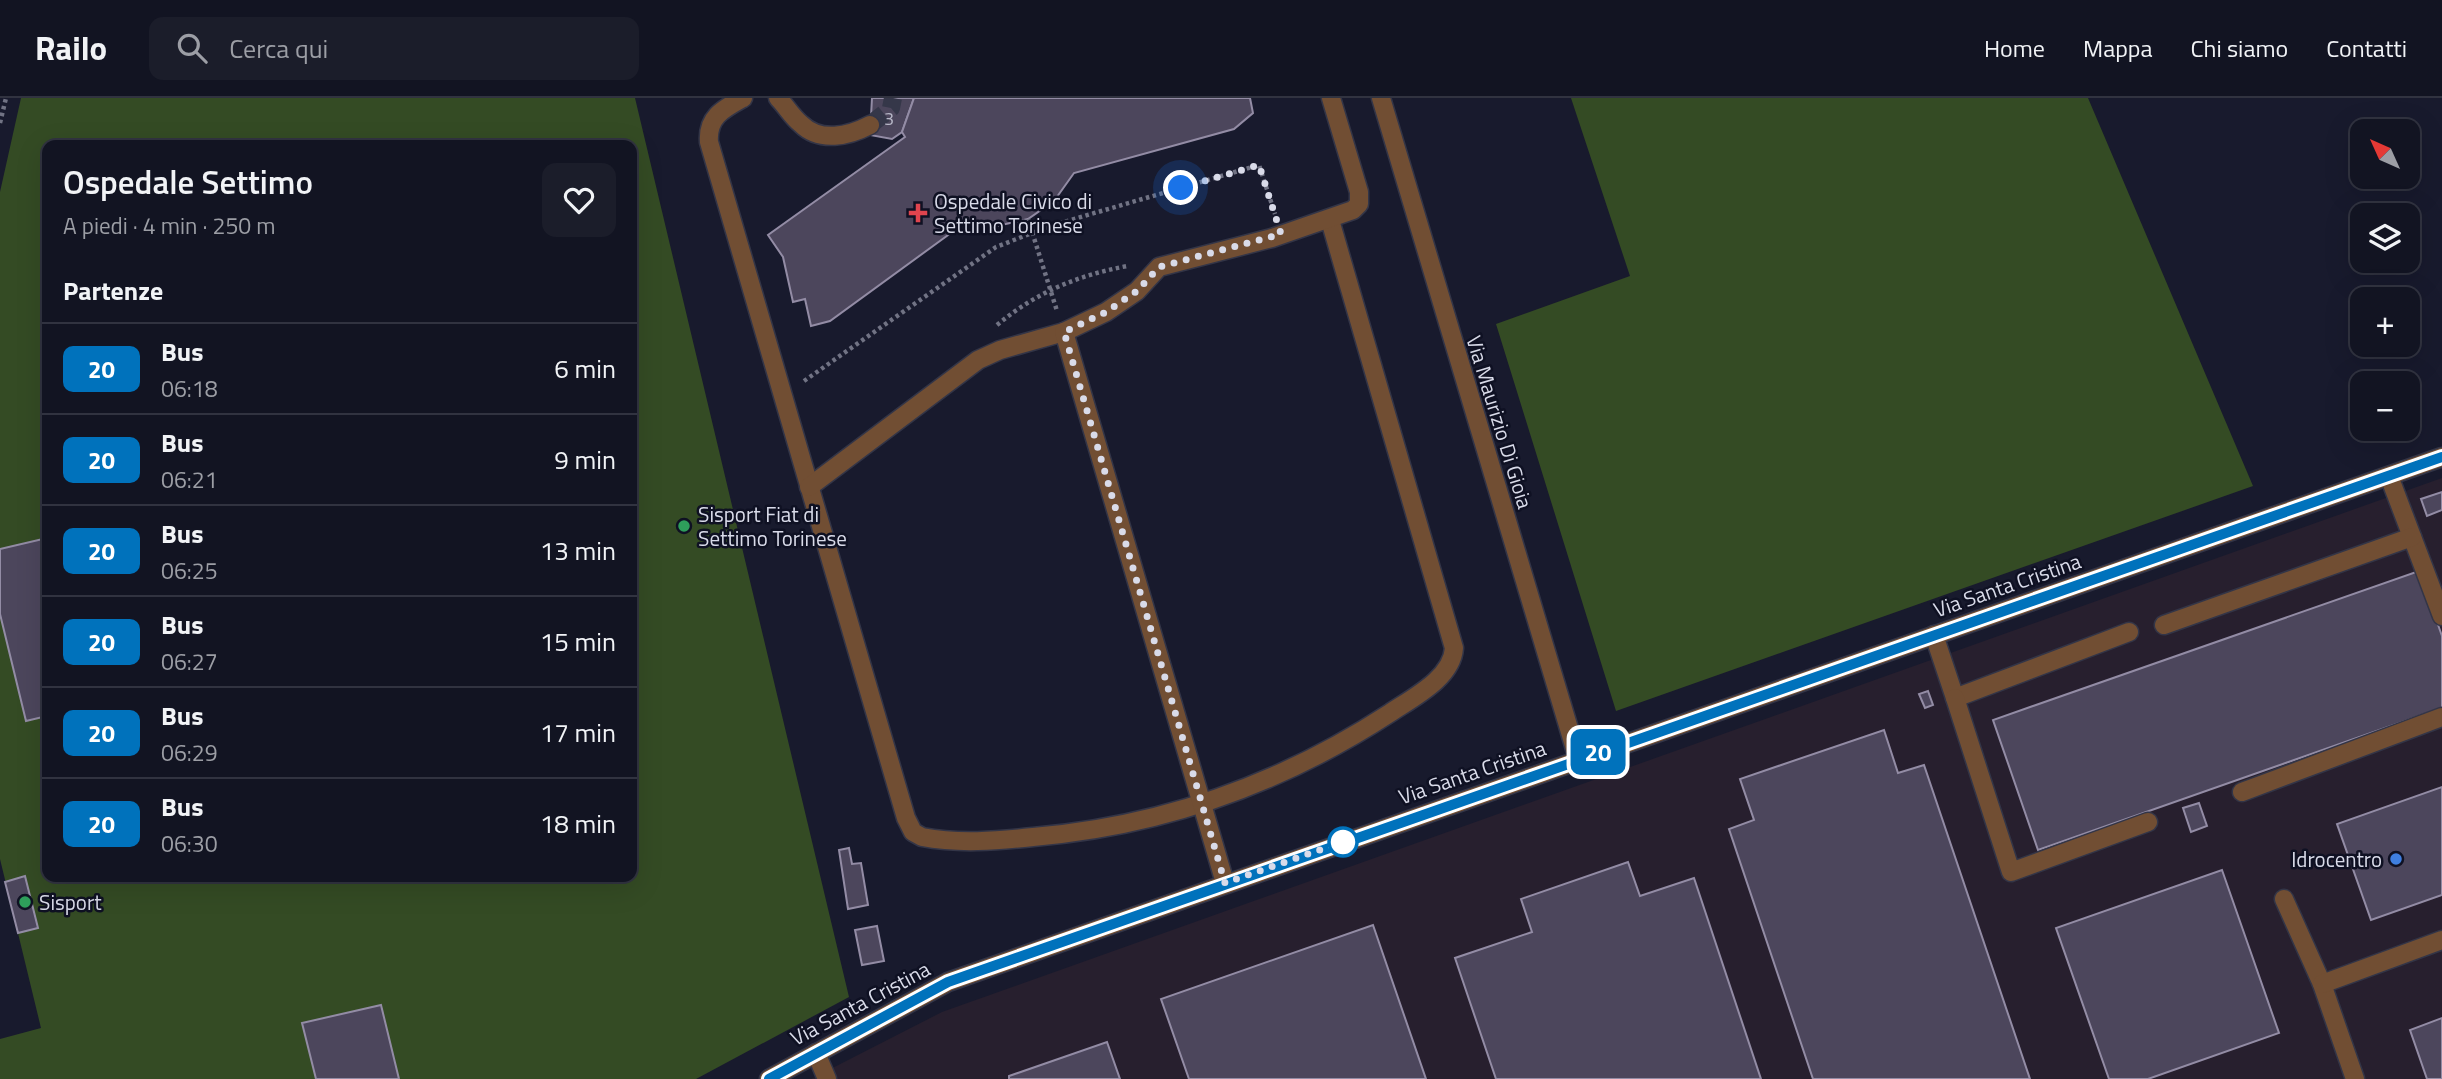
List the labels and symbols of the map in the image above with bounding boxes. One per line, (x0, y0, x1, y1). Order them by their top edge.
house number: 3 (884, 105, 894, 132)
north arrow (2350, 119, 2420, 189)
your location (1163, 170, 1198, 205)
place label: Ospedale Civico di Settimo Torinese (934, 185, 1092, 241)
marker: Ospedale Civico di Settimo Torinese (908, 203, 928, 223)
street label: Via Maurizio Di Gioia (1458, 331, 1542, 513)
place label: Sisport Fiat di Settimo Torinese (698, 498, 847, 554)
marker: Sisport Fiat di Settimo Torinese (676, 518, 692, 534)
street label: Via Santa Cristina (1929, 545, 2086, 625)
line badge: 20 (1566, 729, 1630, 775)
street label: Via Santa Cristina (1394, 732, 1551, 812)
unlabelled marker (1328, 827, 1358, 857)
place label: Idrocentro (2291, 843, 2382, 875)
marker: Idrocentro (2388, 851, 2404, 867)
place label: Sisport (39, 886, 102, 918)
marker: Sisport (17, 894, 33, 910)
street label: Via Santa Cristina (784, 952, 936, 1053)

